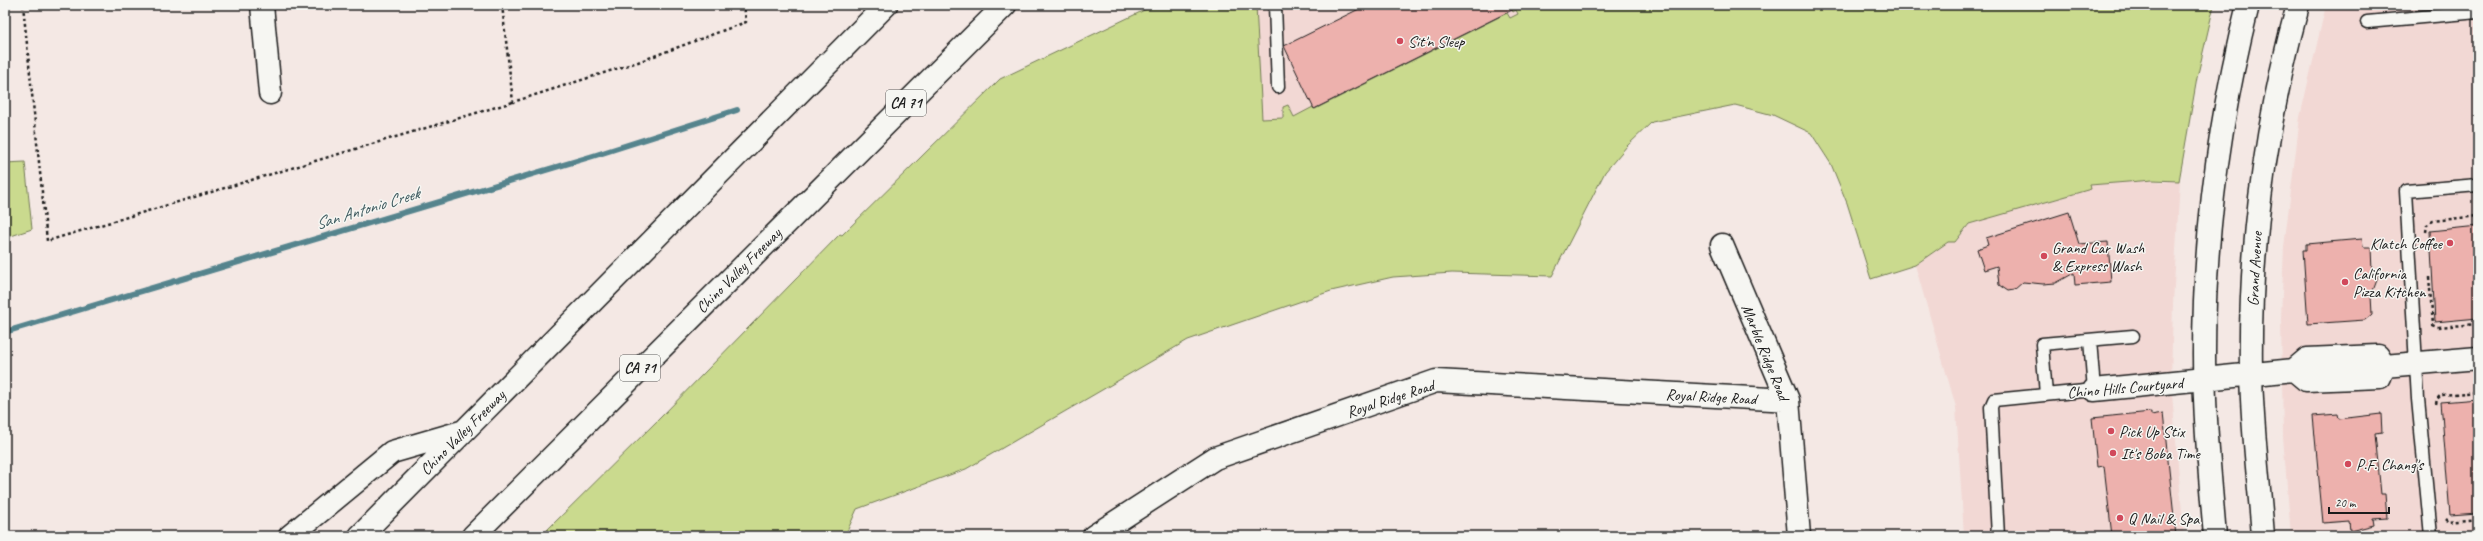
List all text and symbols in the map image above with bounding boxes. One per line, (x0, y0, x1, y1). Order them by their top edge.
place label: Sit'n Sleep (1408, 32, 1465, 52)
marker: Sit'n Sleep (1395, 36, 1405, 46)
road number: CA 71 (886, 90, 926, 116)
water label: San Antonio Creek (313, 182, 425, 234)
street label: Chino Valley Freeway (692, 223, 787, 318)
street label: Grand Avenue (2243, 229, 2267, 307)
place label: Klatch Coffee (2370, 234, 2444, 254)
place label: Grand Car Wash & Express Wash (2052, 238, 2145, 276)
marker: Klatch Coffee (2445, 238, 2455, 248)
marker: Grand Car Wash & Express Wash (2039, 251, 2049, 261)
place label: California Pizza Kitchen (2353, 264, 2426, 302)
marker: California Pizza Kitchen (2340, 277, 2350, 287)
street label: Marble Ridge Road (1737, 301, 1794, 406)
road number: CA 71 (620, 355, 660, 381)
street label: Chino Hills Courtyard (2067, 373, 2186, 403)
street label: Royal Ridge Road (1344, 375, 1439, 422)
street label: Chino Valley Freeway (416, 385, 511, 480)
street label: Royal Ridge Road (1665, 385, 1759, 409)
place label: Pick Up Stix (2119, 422, 2186, 442)
marker: Pick Up Stix (2106, 426, 2116, 436)
place label: It's Boba Time (2121, 444, 2202, 464)
marker: It's Boba Time (2108, 448, 2118, 458)
place label: P.F. Chang's (2356, 455, 2425, 475)
marker: P.F. Chang's (2343, 459, 2353, 469)
scale bar (2329, 489, 2389, 515)
text: 20 m (2335, 495, 2357, 511)
place label: Q Nail & Spa (2128, 509, 2200, 529)
marker: Q Nail & Spa (2115, 513, 2125, 523)

